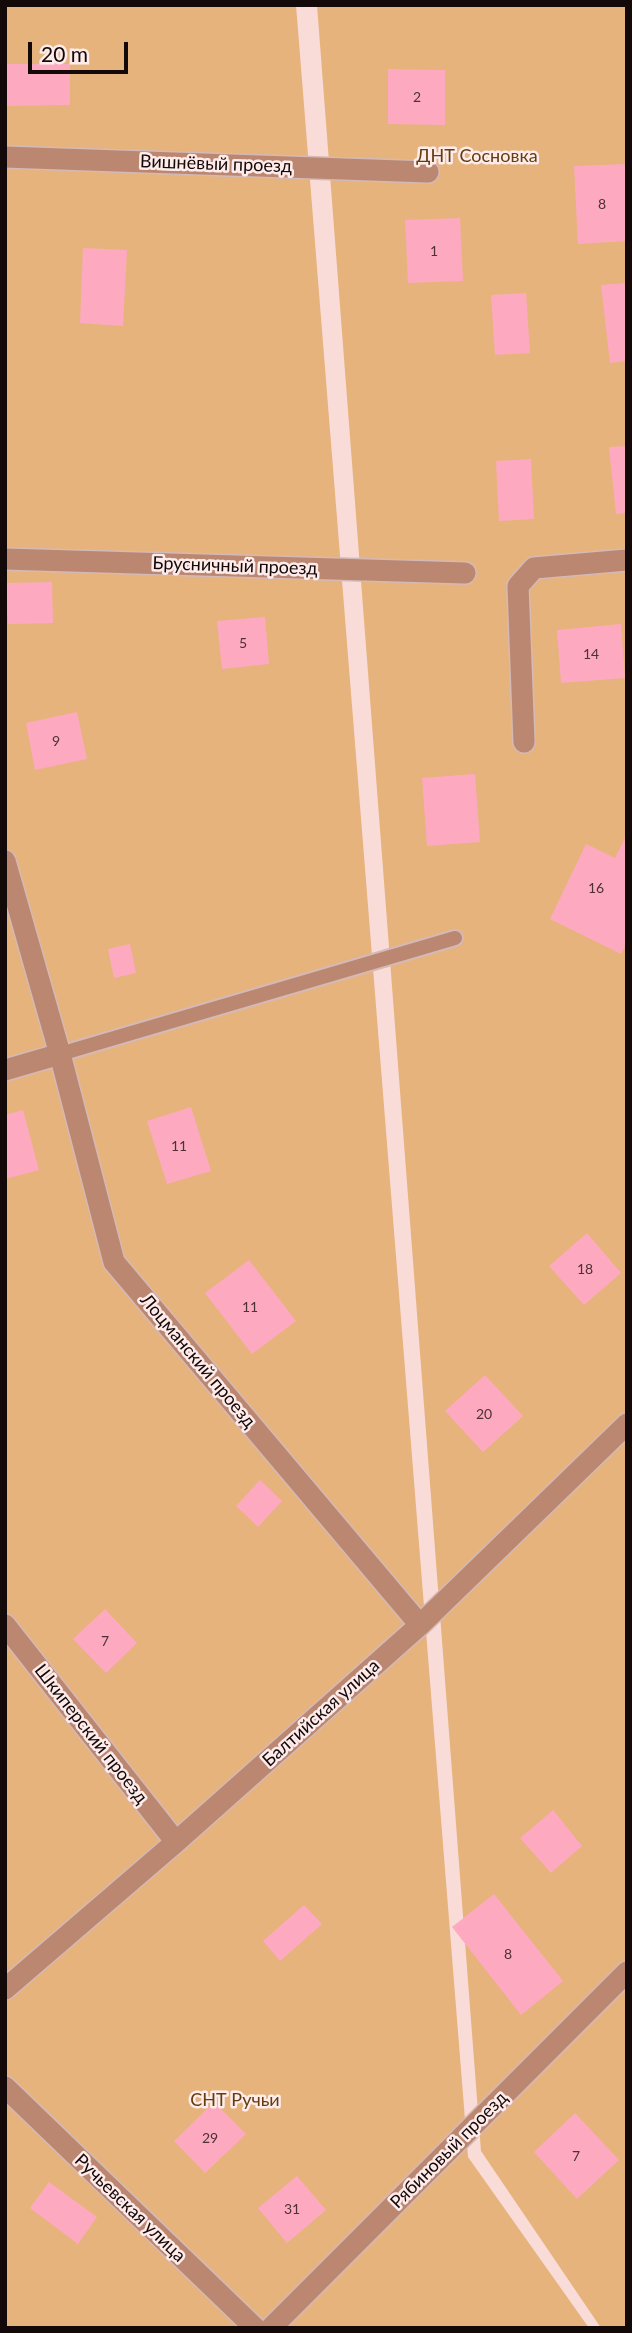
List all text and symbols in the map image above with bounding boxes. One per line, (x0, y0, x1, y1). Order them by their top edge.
scale bar (32, 28, 131, 72)
text: 20 m (41, 41, 88, 66)
house number: 2 (413, 89, 421, 105)
park label: ДНТ Сосновка (416, 145, 538, 167)
street label: Вишнёвый проезд (140, 151, 292, 177)
house number: 8 (598, 196, 606, 212)
house number: 1 (430, 243, 438, 259)
street label: Брусничный проезд (152, 552, 318, 580)
house number: 5 (239, 635, 247, 651)
house number: 14 (583, 646, 599, 662)
house number: 9 (52, 733, 60, 749)
house number: 16 (588, 880, 604, 896)
house number: 11 (171, 1138, 187, 1154)
house number: 18 (577, 1261, 593, 1277)
street label: Лоцманский проезд (136, 1290, 260, 1432)
house number: 11 (242, 1299, 258, 1315)
house number: 20 (476, 1406, 492, 1422)
house number: 7 (101, 1633, 109, 1649)
street label: Балтийская улица (258, 1655, 384, 1771)
street label: Шкиперский проезд (30, 1660, 152, 1808)
house number: 8 (504, 1946, 512, 1962)
street label: Рябиновый проезд (386, 2087, 512, 2213)
park label: СНТ Ручьи (190, 2089, 280, 2111)
house number: 29 (202, 2130, 218, 2146)
house number: 7 (572, 2148, 580, 2164)
street label: Ручьевская улица (70, 2150, 190, 2266)
house number: 31 (284, 2201, 300, 2217)

